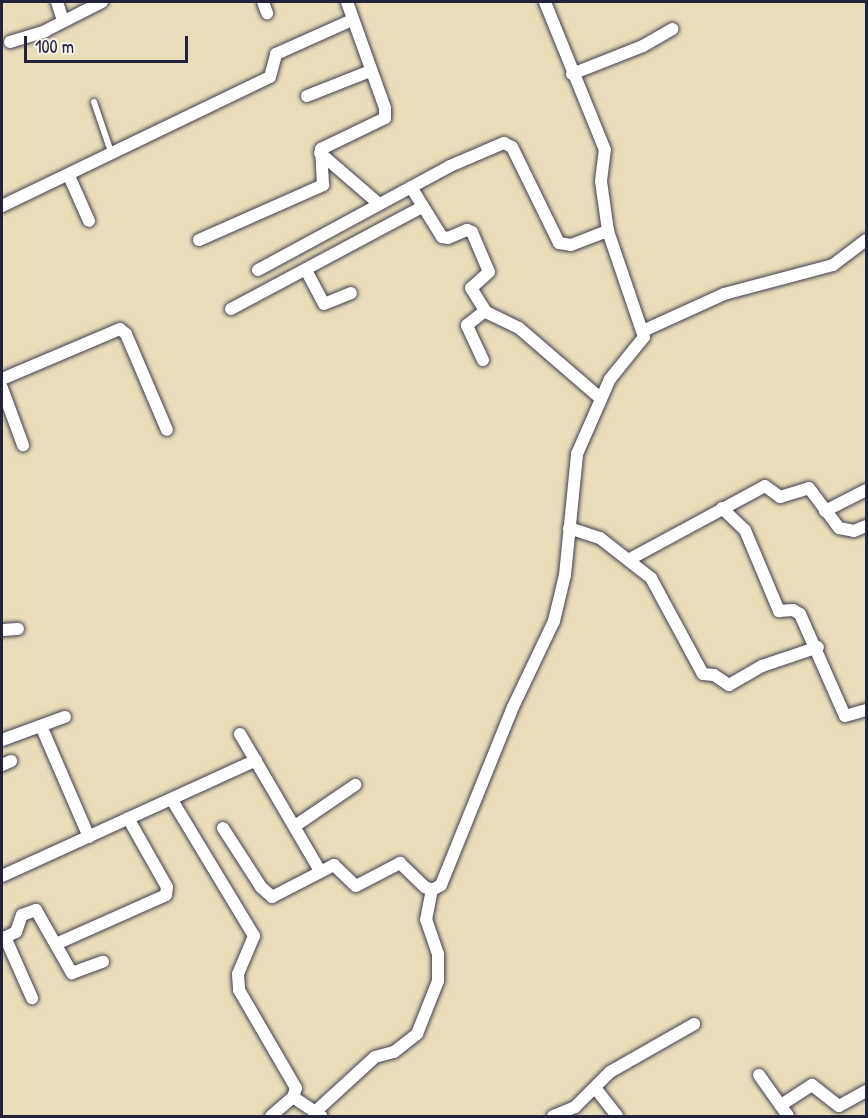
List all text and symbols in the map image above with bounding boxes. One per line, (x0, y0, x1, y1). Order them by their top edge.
scale bar (27, 24, 190, 62)
text: 100 m (35, 34, 74, 59)

